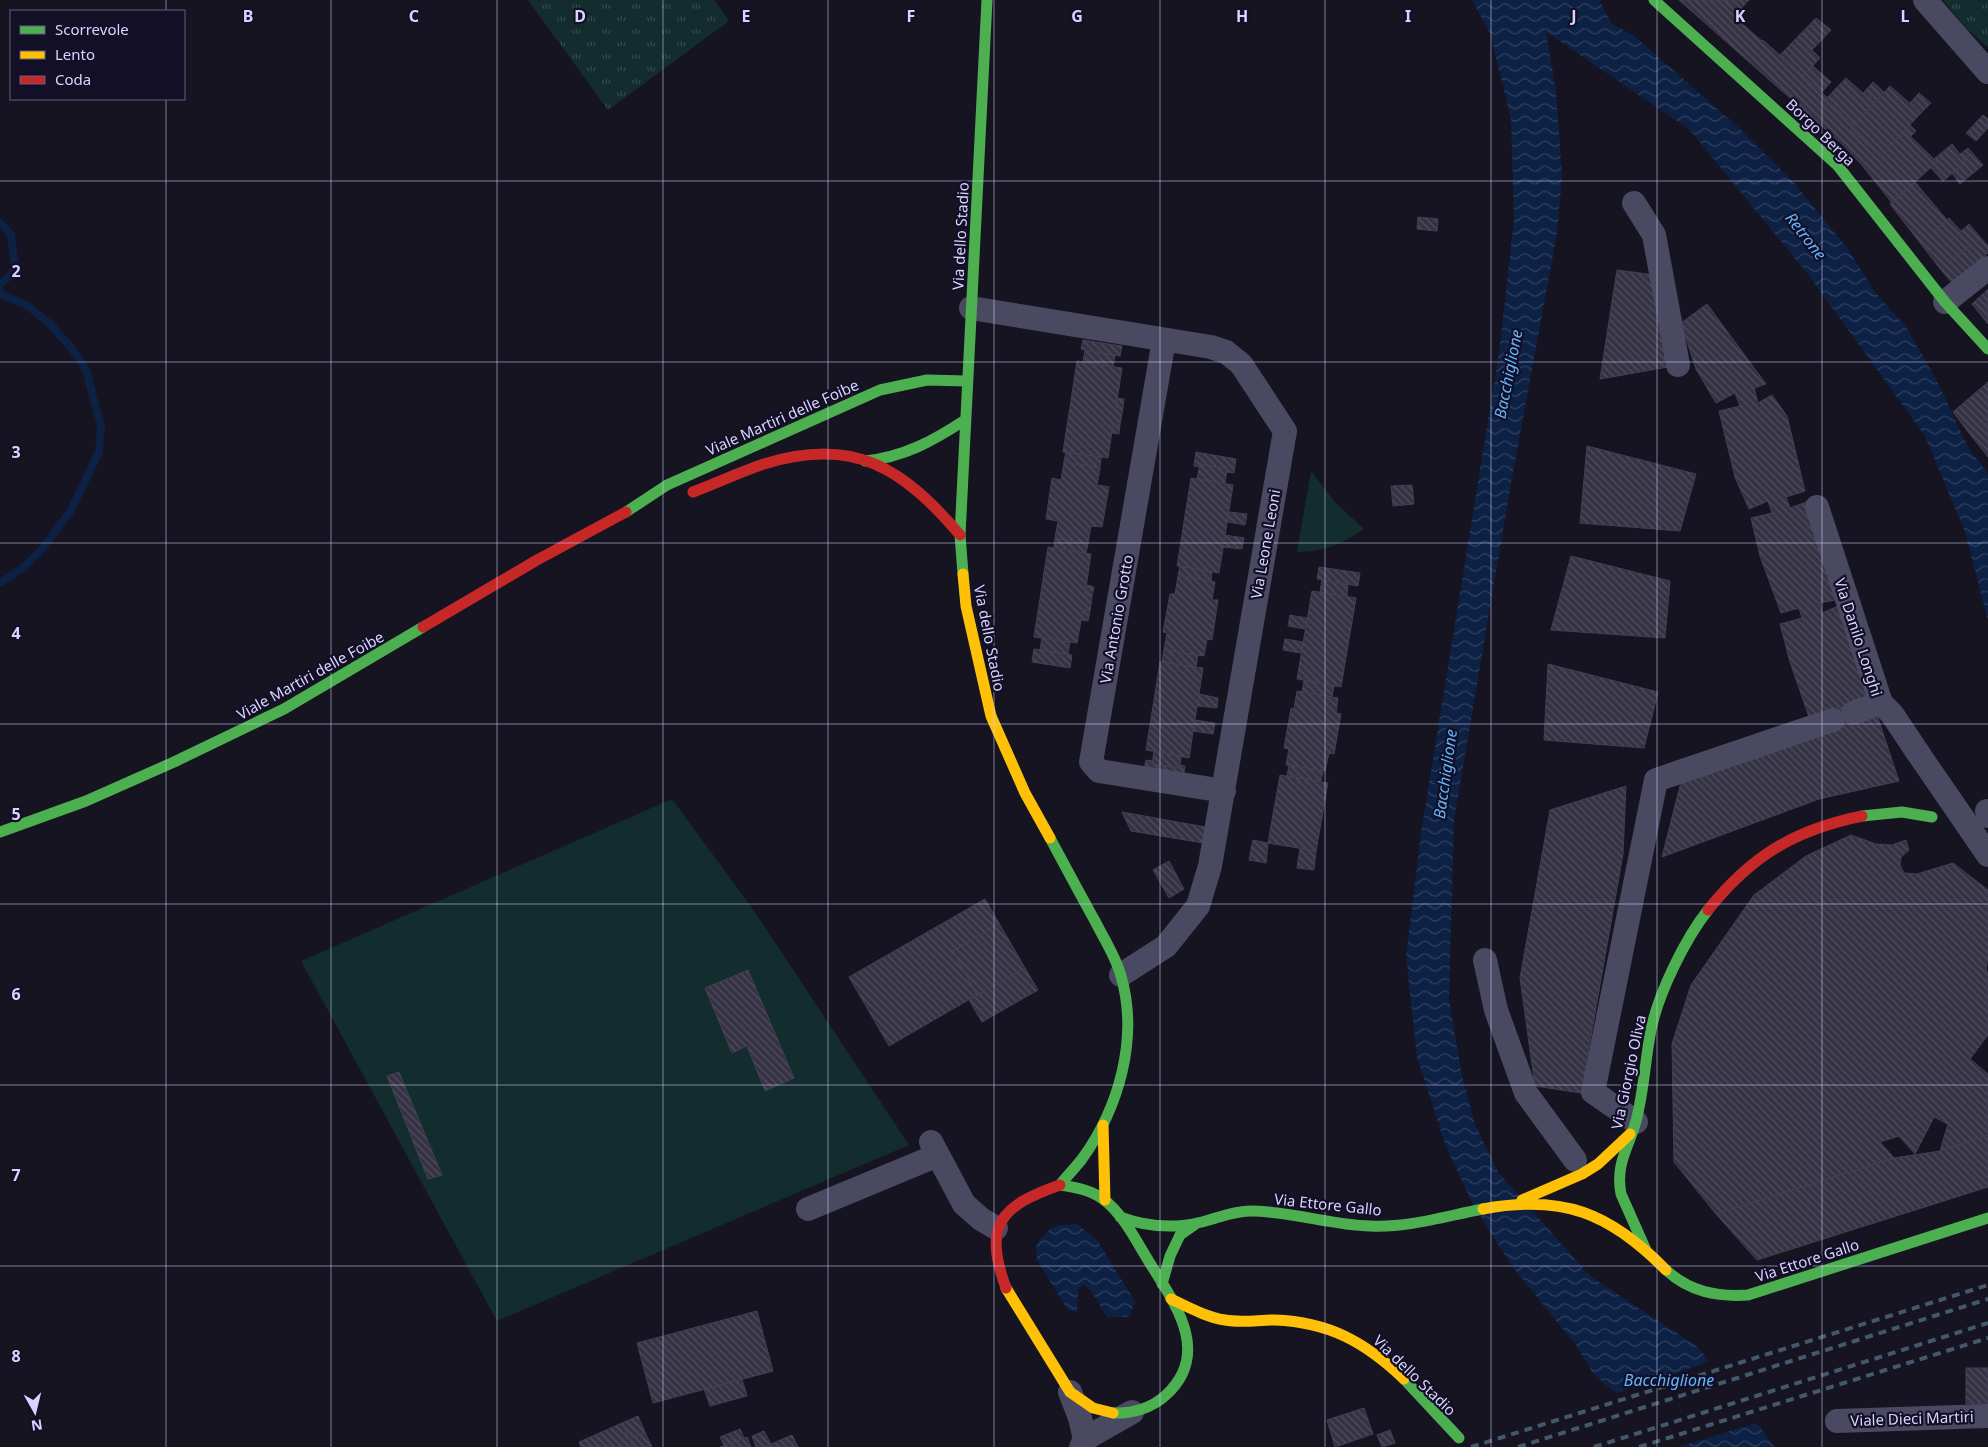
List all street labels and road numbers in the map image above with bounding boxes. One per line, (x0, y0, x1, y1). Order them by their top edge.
street label: Borgo Berga (1782, 94, 1860, 170)
street label: Via dello Stadio (947, 182, 973, 290)
street label: Viale Martiri delle Foibe (702, 374, 862, 460)
street label: Via Leone Leoni (1246, 488, 1284, 600)
street label: Via Antonio Grotto (1095, 553, 1137, 685)
street label: Via Danilo Longhi (1830, 575, 1888, 699)
street label: Via dello Stadio (970, 583, 1010, 693)
street label: Viale Martiri delle Foibe (233, 626, 387, 724)
street label: Via Giorgio Oliva (1606, 1013, 1650, 1131)
street label: Via Ettore Gallo (1273, 1188, 1383, 1220)
street label: Via Ettore Gallo (1753, 1234, 1861, 1286)
street label: Via dello Stadio (1369, 1330, 1461, 1420)
street label: Viale Dieci Martiri (1850, 1406, 1974, 1430)

